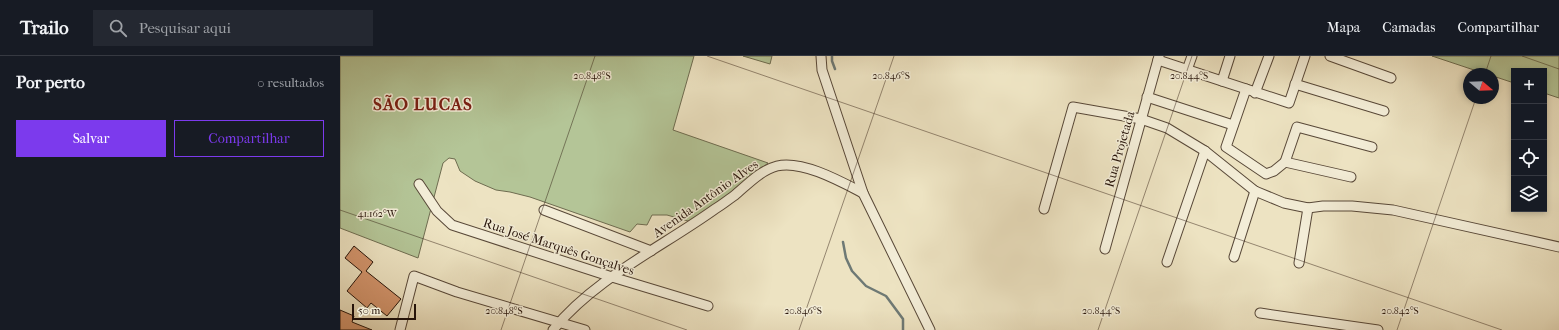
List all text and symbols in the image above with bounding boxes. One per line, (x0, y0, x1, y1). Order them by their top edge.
search box (93, 10, 373, 46)
text: Trailo (20, 17, 69, 39)
icon: search (107, 17, 129, 39)
text: Pesquisar aqui (139, 19, 231, 37)
text: Mapa (1327, 19, 1360, 36)
text: Camadas (1382, 19, 1436, 36)
text: Compartilhar (1458, 19, 1539, 36)
north arrow (1463, 68, 1499, 104)
map controls (1511, 68, 1547, 212)
button: + (1511, 68, 1547, 104)
text: 20.848°S (573, 70, 611, 82)
text: 20.846°S (872, 70, 910, 82)
text: 20.844°S (1170, 70, 1208, 82)
text: Por perto (16, 72, 85, 92)
text: 0 resultados (257, 75, 324, 90)
district label: SÃO LUCAS (373, 94, 473, 114)
button: − (1511, 104, 1547, 140)
street label: Rua Projetada (1101, 108, 1138, 189)
button: Salvar (16, 120, 166, 157)
button: Compartilhar (174, 120, 324, 157)
button: locate (1511, 140, 1547, 176)
street label: Avenida Antônio Alves (649, 156, 761, 241)
button: layers (1511, 176, 1547, 212)
text: 41.162°W (358, 208, 398, 220)
street label: Rua José Marquês Gonçalves (481, 215, 636, 279)
scale bar (352, 302, 416, 321)
text: 50 m (358, 304, 380, 317)
text: 20.848°S (485, 305, 523, 317)
text: 20.846°S (784, 305, 822, 317)
text: 20.844°S (1082, 305, 1120, 317)
text: 20.842°S (1381, 305, 1419, 317)

